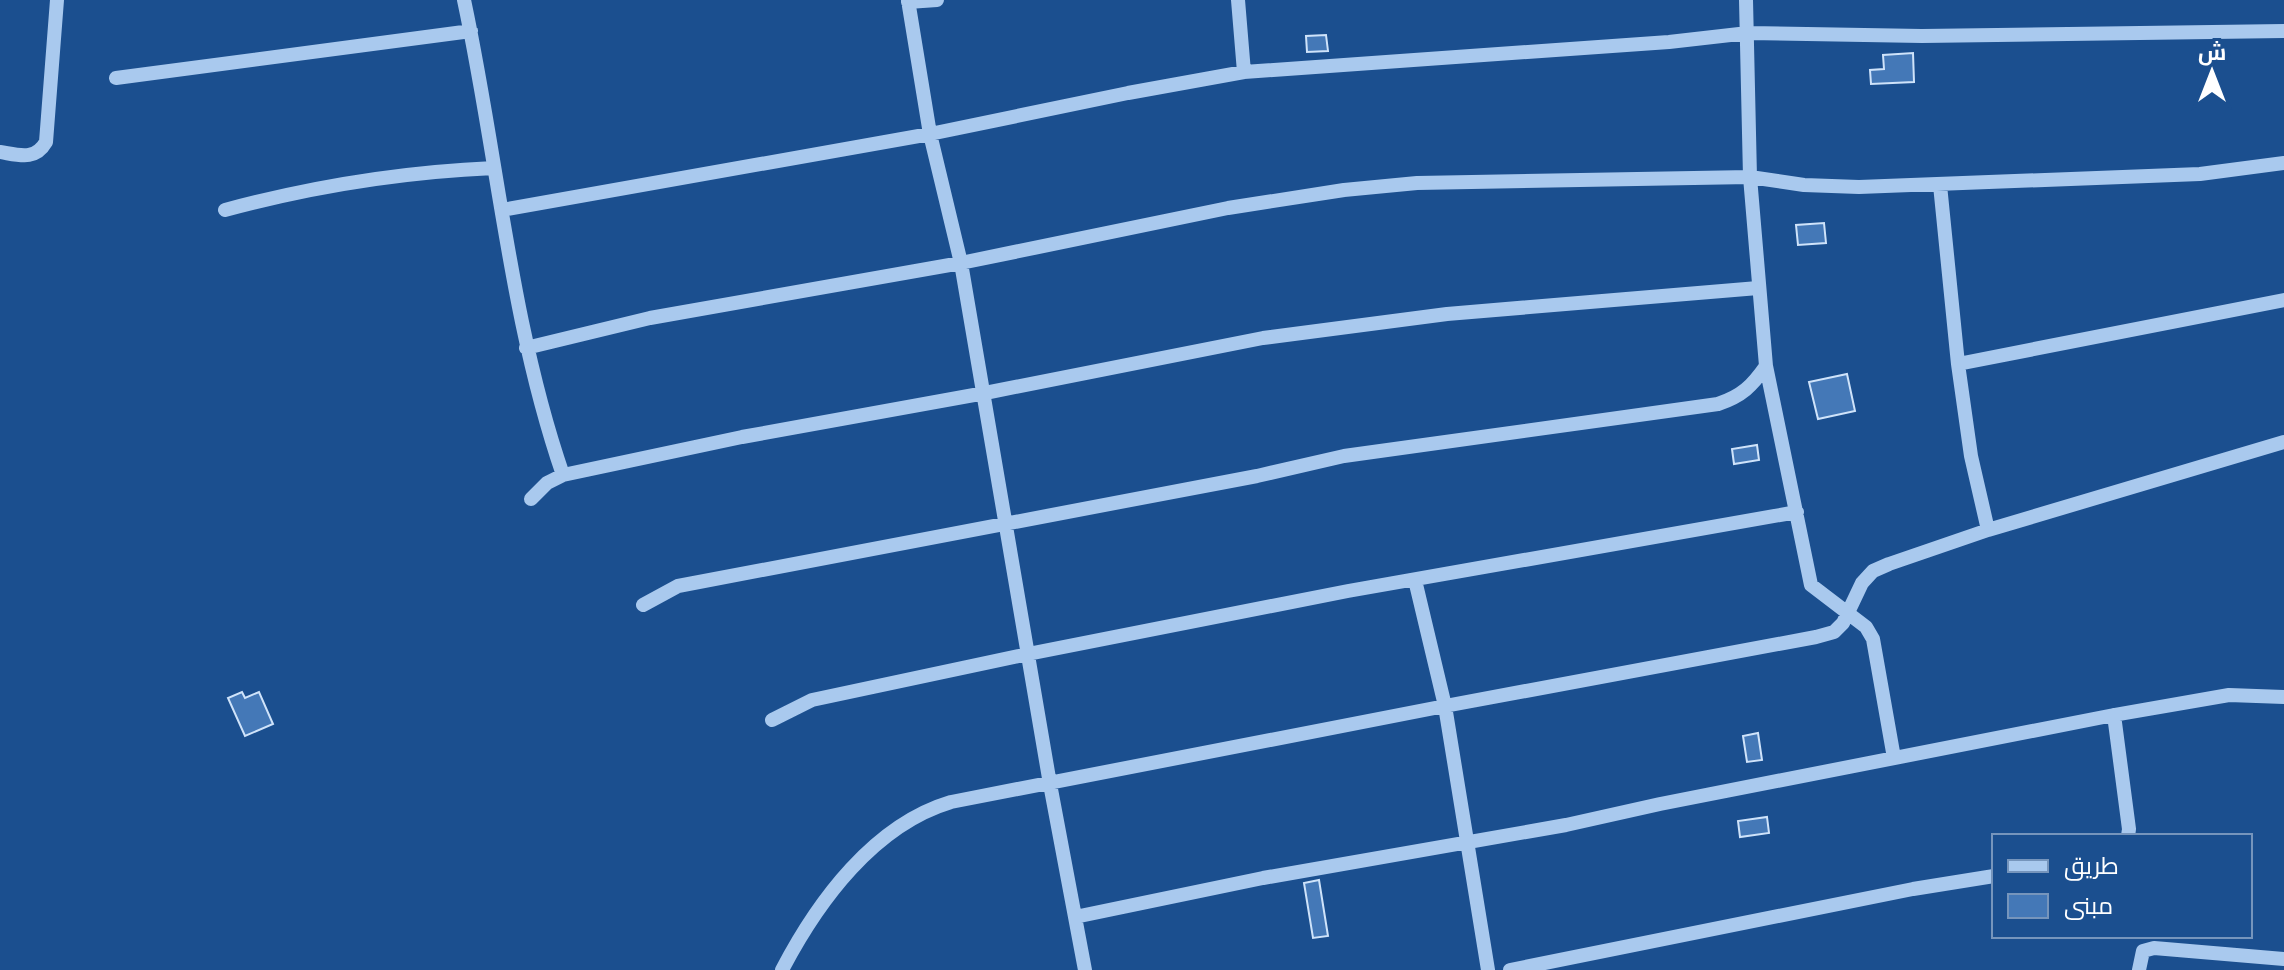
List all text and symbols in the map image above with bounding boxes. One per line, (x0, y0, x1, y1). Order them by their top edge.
north arrow (2172, 32, 2252, 112)
text: ش (2198, 38, 2226, 66)
legend (1992, 834, 2252, 938)
text: طريق (2064, 850, 2119, 881)
text: مبنى (2064, 890, 2113, 920)

